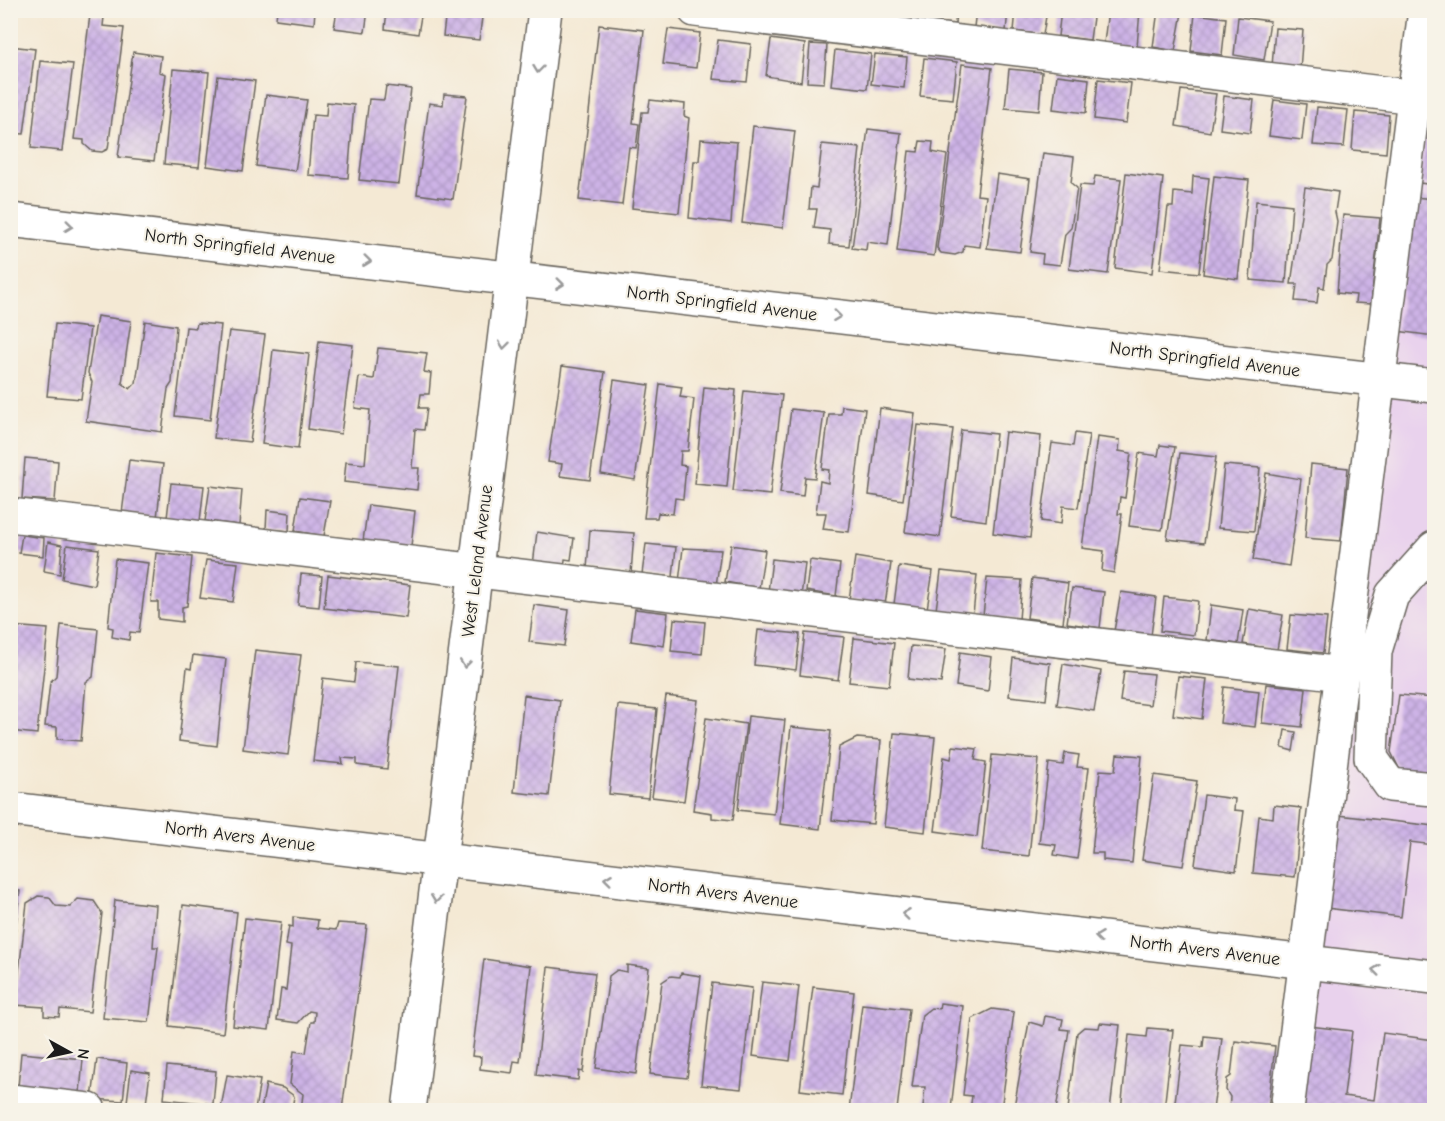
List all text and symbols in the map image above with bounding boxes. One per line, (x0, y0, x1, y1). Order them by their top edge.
one-way arrow (533, 64, 545, 73)
one-way arrow (64, 220, 73, 232)
street label: North Springfield Avenue (143, 224, 336, 269)
one-way arrow (362, 255, 371, 267)
one-way arrow (556, 277, 565, 290)
street label: North Springfield Avenue (625, 281, 818, 326)
one-way arrow (833, 309, 842, 322)
street label: North Springfield Avenue (1108, 337, 1301, 382)
one-way arrow (498, 341, 511, 350)
street label: West Leland Avenue (458, 484, 497, 638)
one-way arrow (459, 659, 471, 669)
street label: North Avers Avenue (164, 817, 316, 856)
one-way arrow (603, 874, 612, 886)
street label: North Avers Avenue (647, 874, 799, 913)
one-way arrow (430, 895, 442, 904)
one-way arrow (901, 909, 910, 921)
one-way arrow (1095, 931, 1104, 944)
street label: North Avers Avenue (1129, 931, 1281, 970)
one-way arrow (1372, 964, 1381, 977)
north arrow (39, 1022, 99, 1082)
text: N (73, 1048, 93, 1060)

